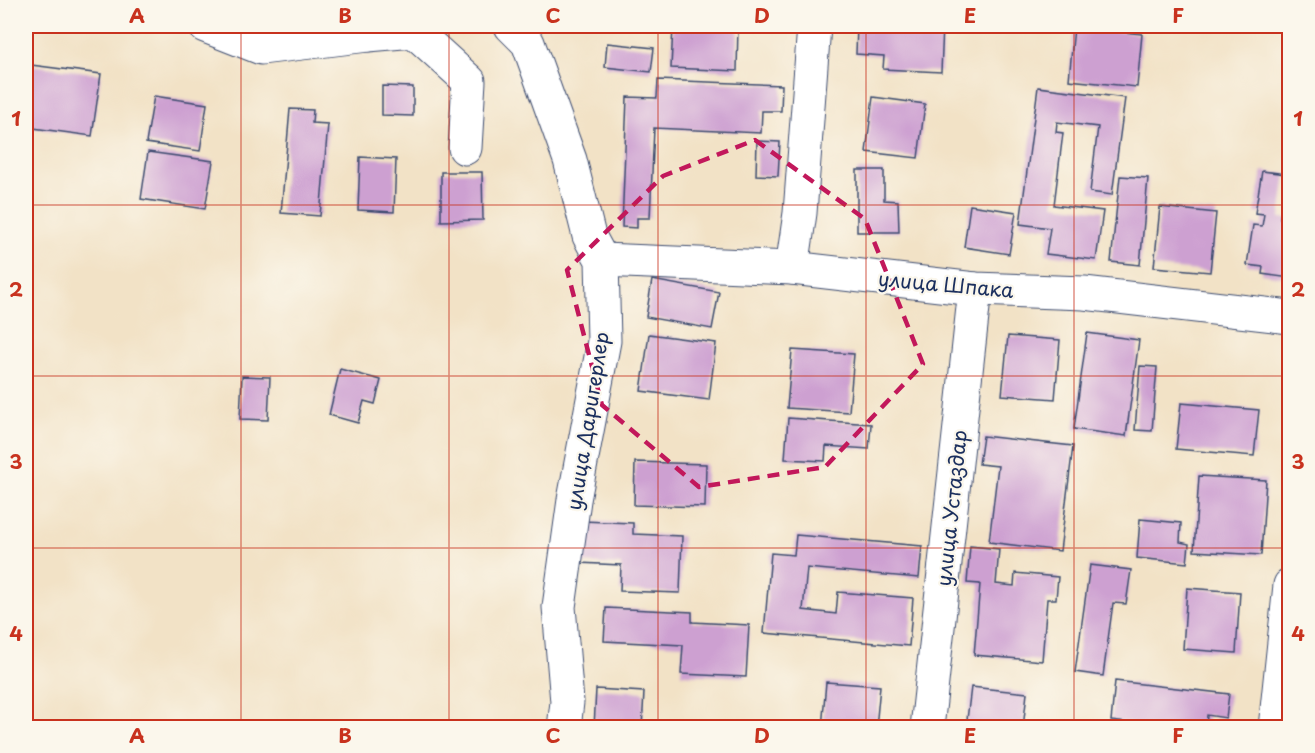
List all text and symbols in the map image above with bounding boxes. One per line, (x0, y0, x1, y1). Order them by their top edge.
text: A (129, 0, 145, 30)
text: B (338, 0, 352, 30)
text: C (545, 0, 561, 30)
text: D (754, 0, 770, 30)
text: E (964, 0, 976, 30)
text: F (1172, 0, 1184, 30)
text: 1 (11, 103, 21, 133)
text: 1 (1293, 103, 1303, 133)
street label: улица Шпака (877, 263, 1016, 305)
text: 2 (9, 274, 23, 304)
text: 2 (1291, 274, 1305, 304)
street label: улица Даригерлер (558, 330, 616, 512)
street label: улица Устаздар (928, 428, 974, 588)
text: 3 (9, 446, 23, 476)
text: 3 (1291, 446, 1305, 476)
text: 4 (9, 618, 23, 648)
text: 4 (1291, 618, 1305, 648)
text: A (129, 720, 145, 750)
text: B (338, 720, 352, 750)
text: C (545, 720, 561, 750)
text: D (754, 720, 770, 750)
text: E (964, 720, 976, 750)
text: F (1172, 720, 1184, 750)

